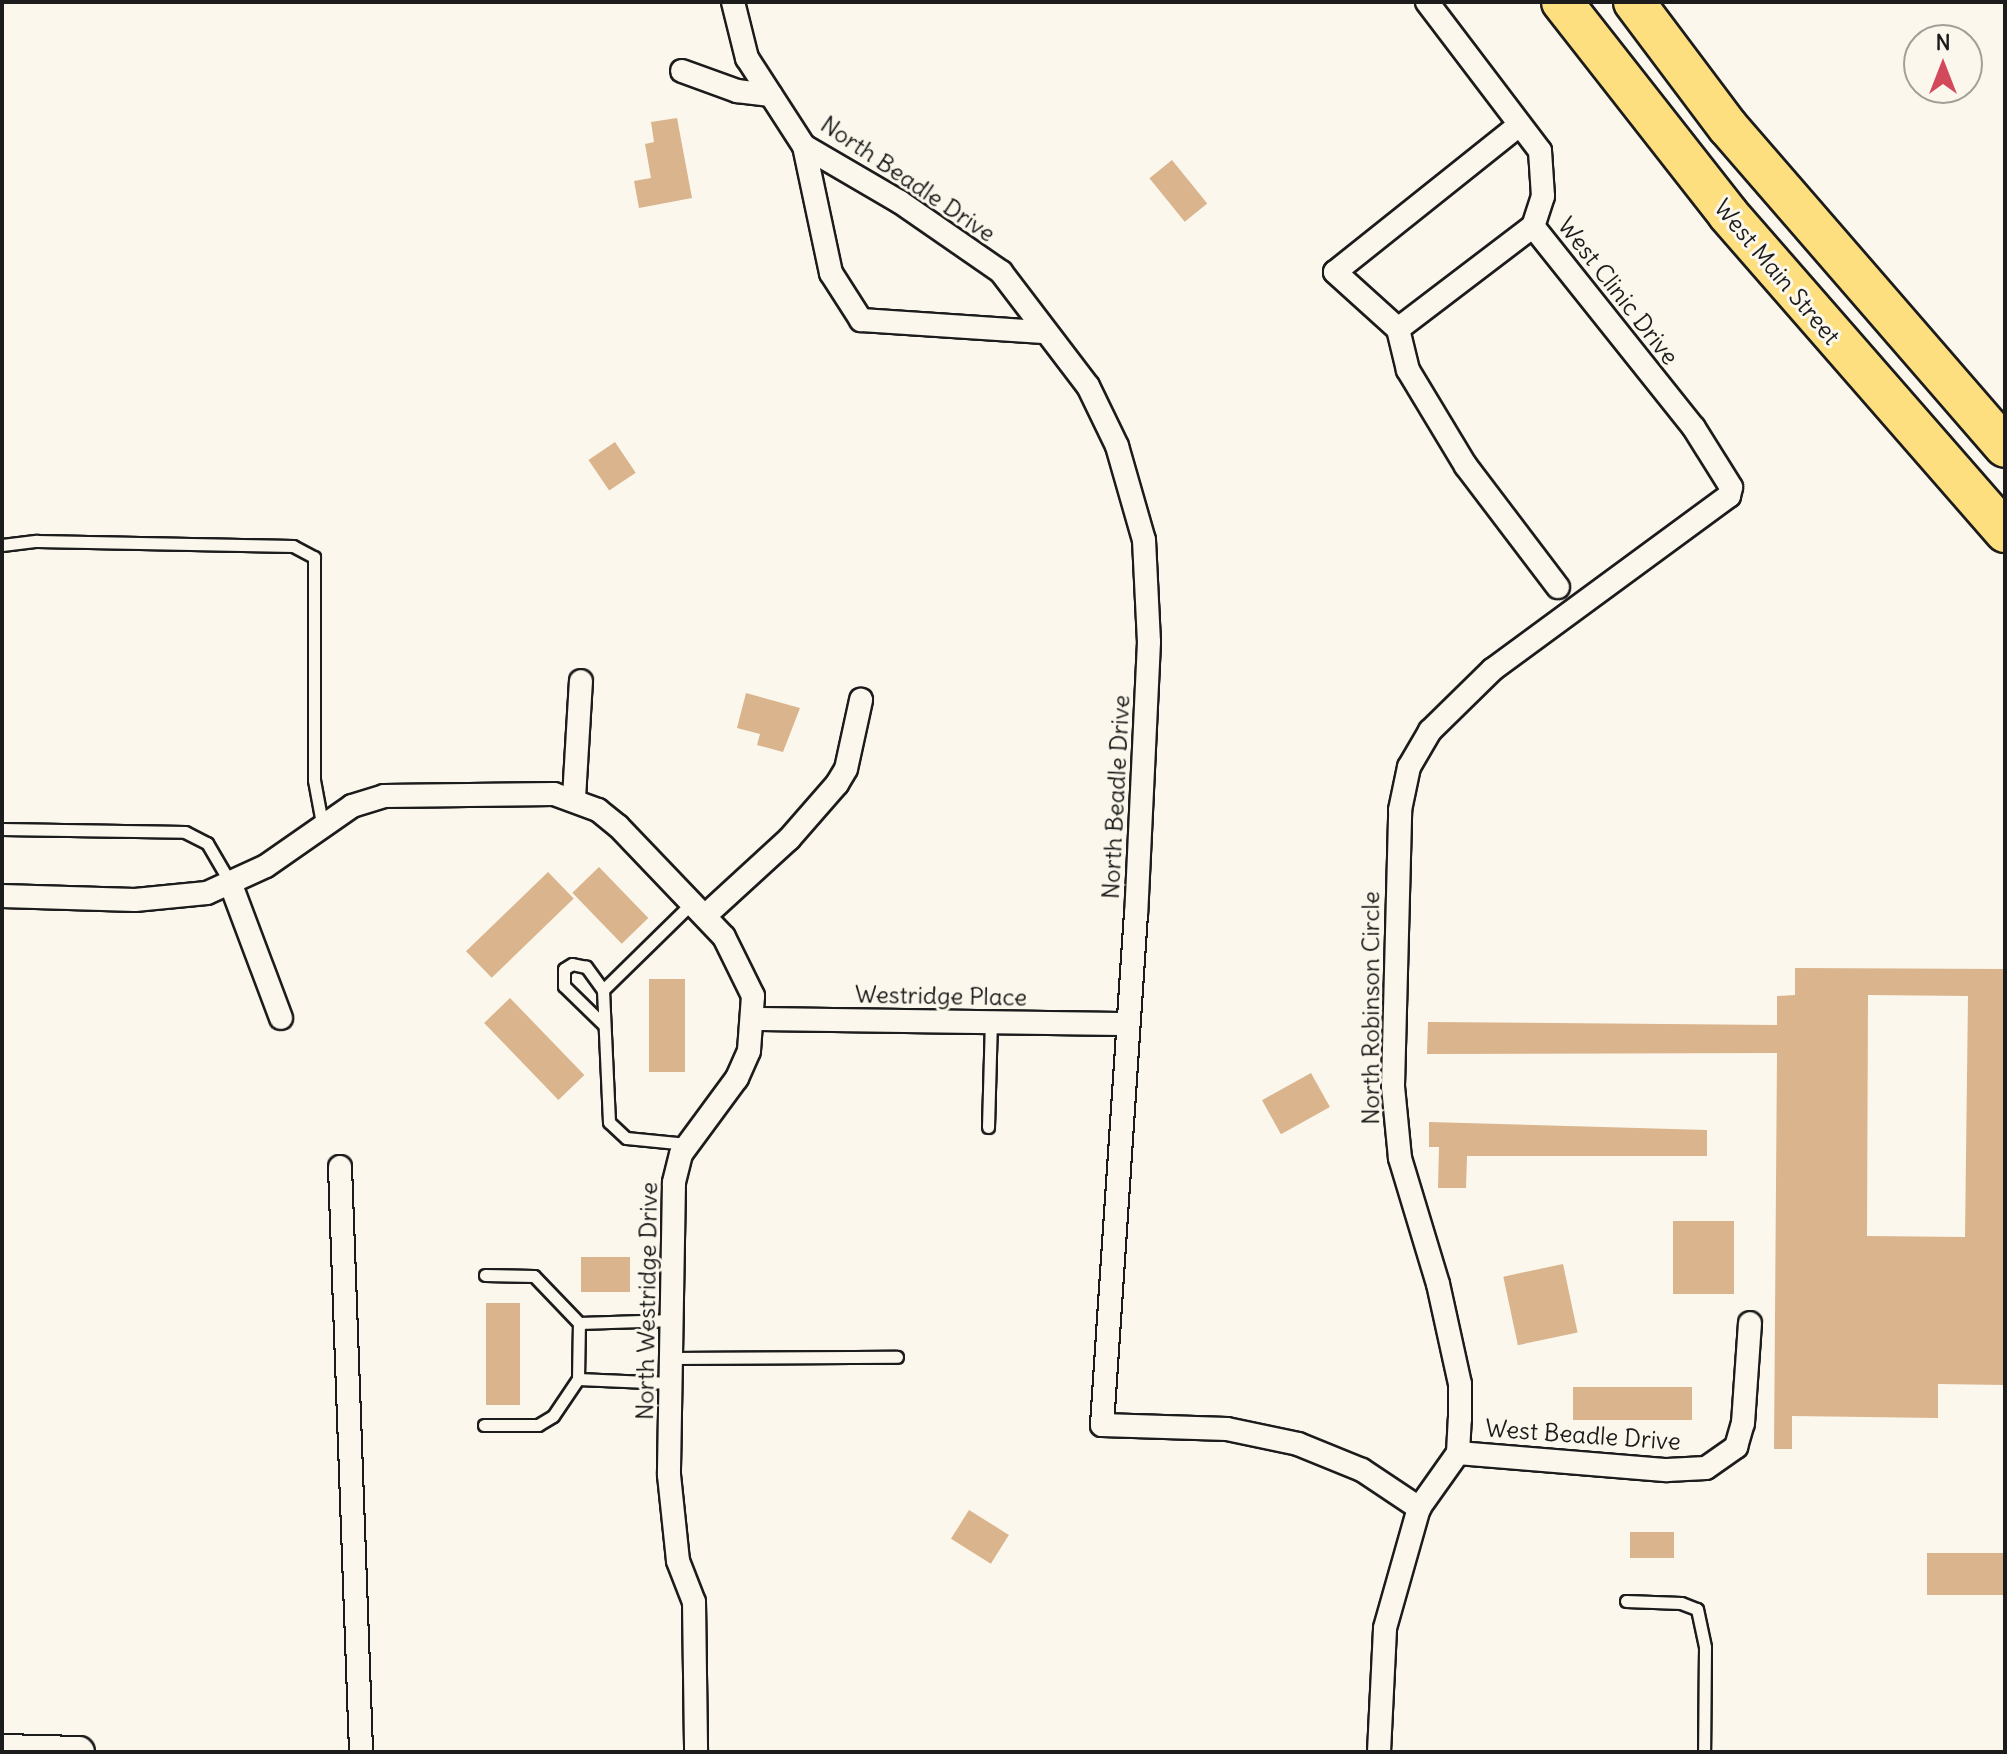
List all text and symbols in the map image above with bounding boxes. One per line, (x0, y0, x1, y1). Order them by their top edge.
north arrow (1903, 24, 1983, 104)
text: N (1935, 28, 1951, 56)
street label: North Beadle Drive (815, 110, 1001, 248)
street label: West Main Street (1708, 194, 1846, 350)
street label: West Clinic Drive (1552, 212, 1684, 370)
street label: North Beadle Drive (1096, 694, 1136, 900)
street label: North Robinson Circle (1357, 891, 1385, 1125)
street label: Westridge Place (855, 980, 1027, 1012)
street label: North Westridge Drive (631, 1182, 663, 1420)
street label: West Beadle Drive (1484, 1414, 1682, 1456)

